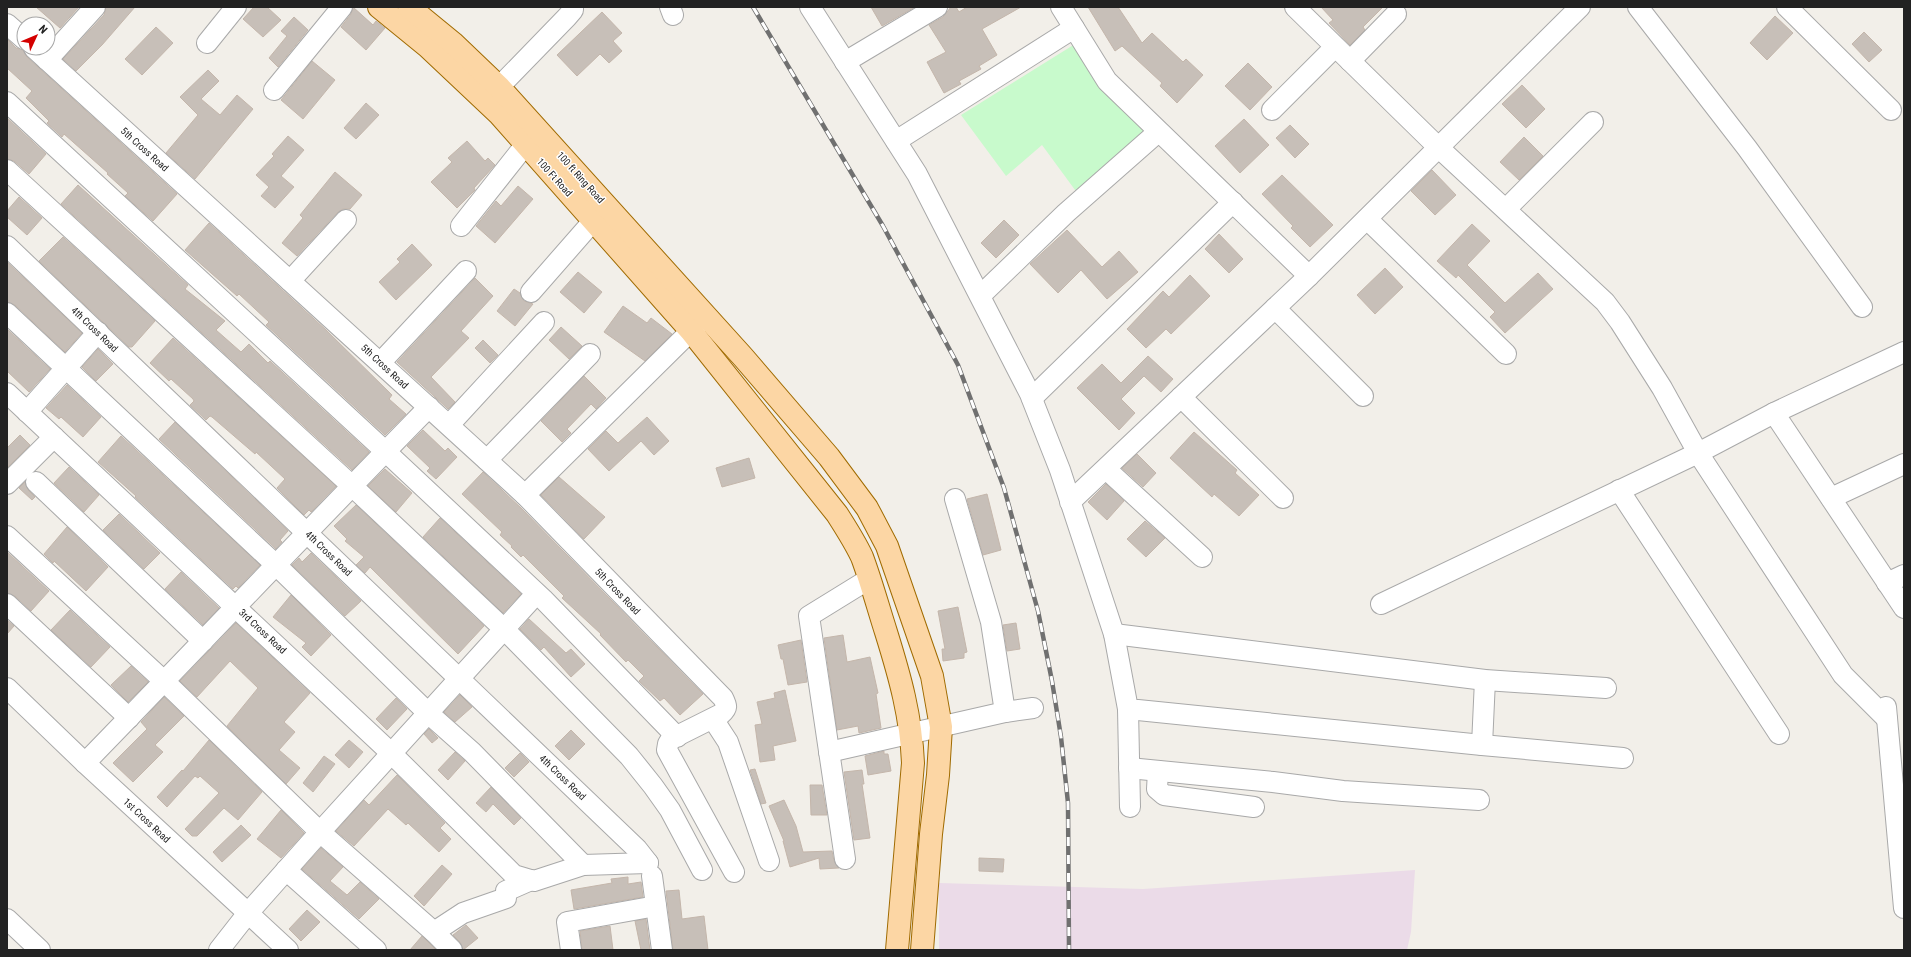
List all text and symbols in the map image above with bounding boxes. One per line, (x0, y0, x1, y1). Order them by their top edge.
north arrow (16, 16, 56, 56)
text: N (36, 22, 50, 37)
street label: 5th Cross Road (119, 125, 171, 174)
street label: 100 ft Ring Road (555, 149, 607, 205)
street label: 100 Ft Road (535, 156, 575, 199)
street label: 4th Cross Road (69, 305, 120, 354)
street label: 5th Cross Road (359, 342, 410, 391)
street label: 4th Cross Road (303, 529, 354, 578)
street label: 5th Cross Road (593, 566, 643, 617)
street label: 3rd Cross Road (237, 607, 288, 656)
street label: 4th Cross Road (537, 753, 588, 802)
street label: 1st Cross Road (121, 796, 172, 845)

